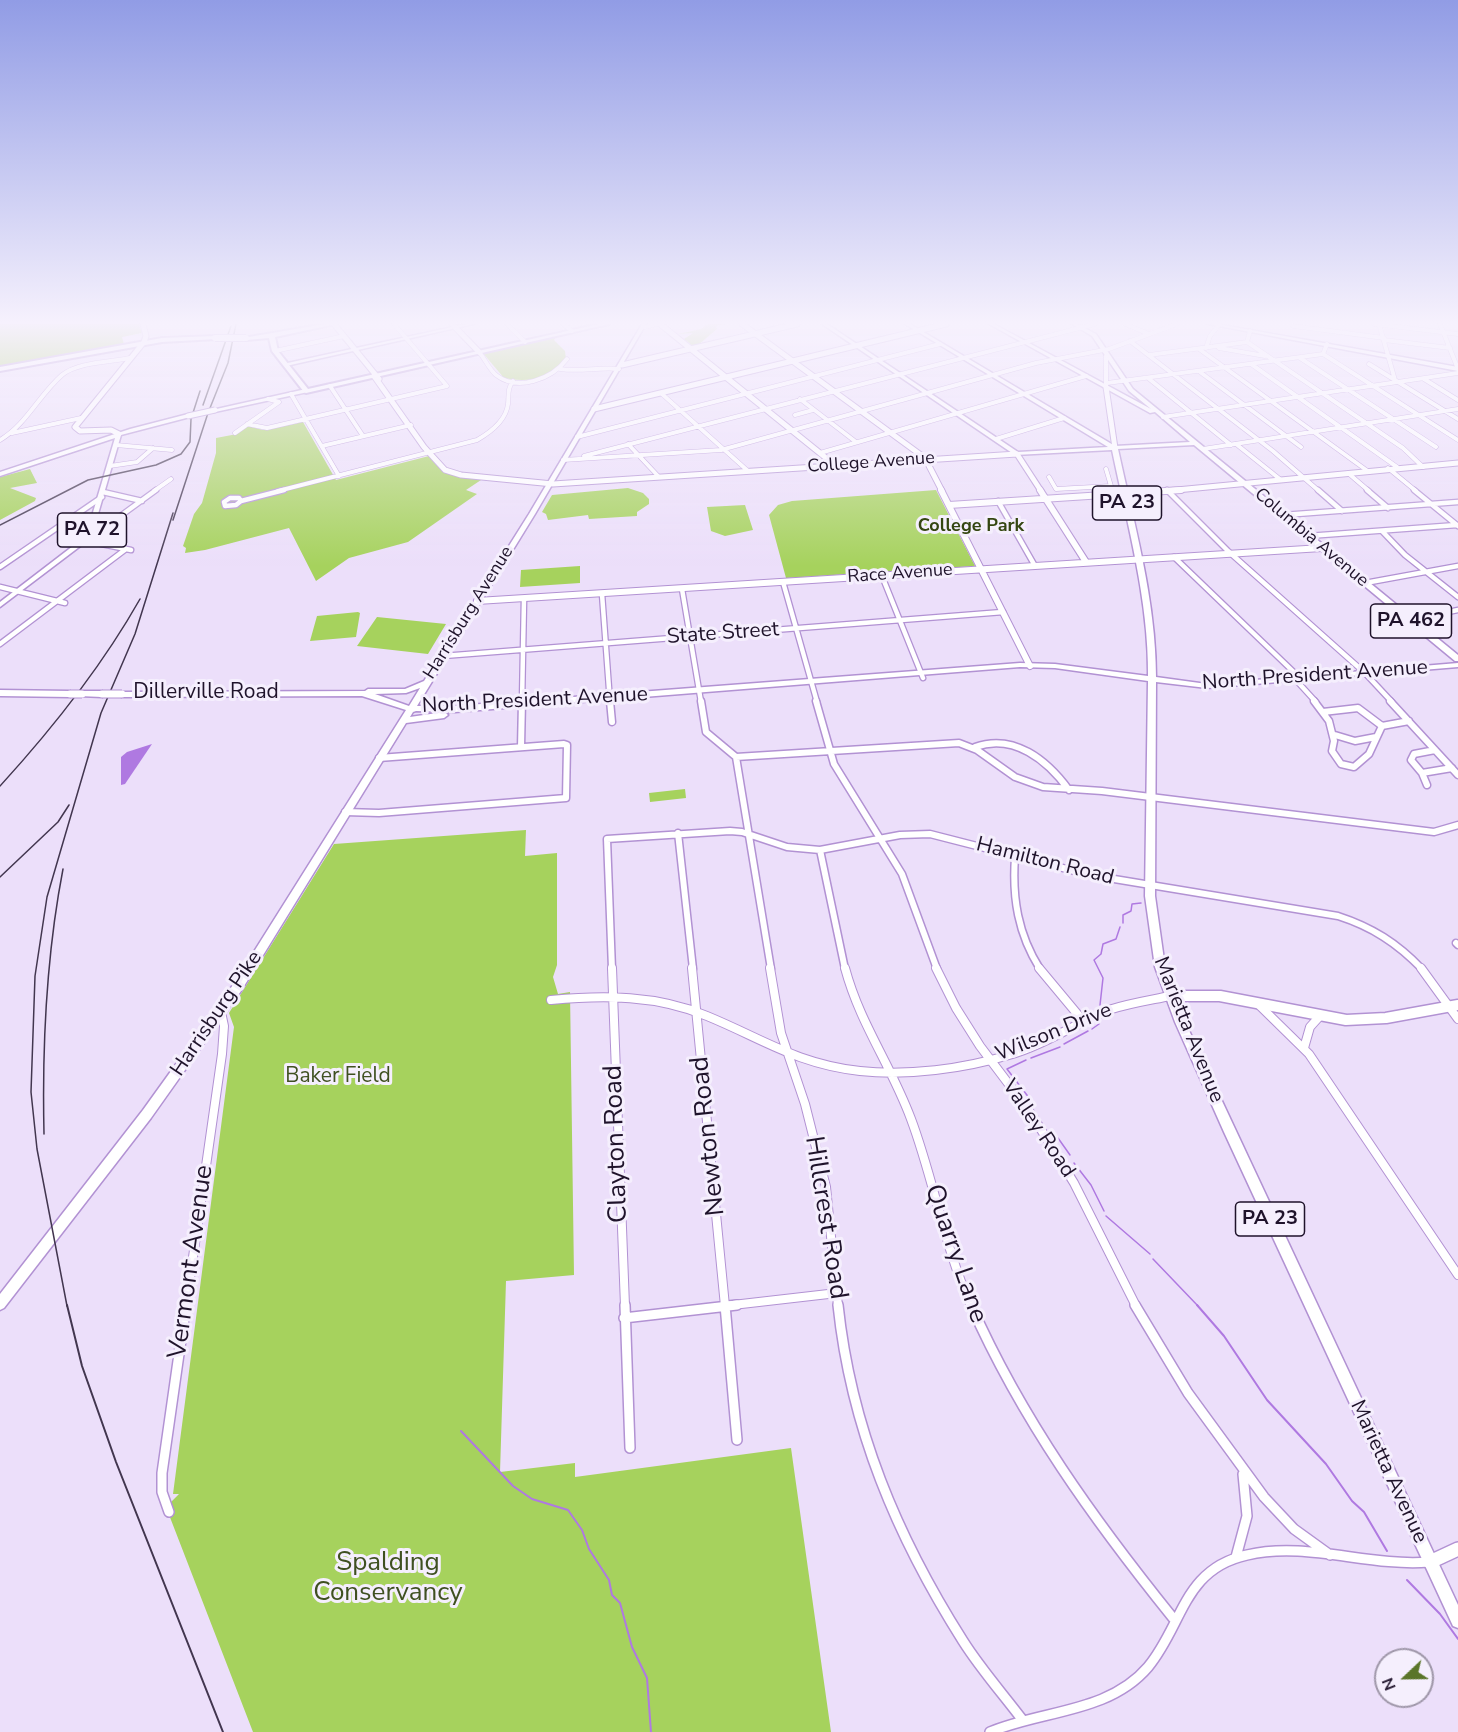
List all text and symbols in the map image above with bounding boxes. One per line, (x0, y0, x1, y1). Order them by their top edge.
street label: College Avenue (807, 448, 935, 478)
street label: Columbia Avenue (1250, 484, 1372, 592)
road number: PA 23 (1092, 486, 1162, 520)
road number: PA 72 (58, 513, 127, 547)
district label: College Park (918, 516, 1024, 538)
street label: Harrisburg Avenue (419, 543, 519, 683)
street label: Race Avenue (847, 560, 953, 588)
road number: PA 462 (1370, 604, 1452, 638)
street label: State Street (666, 618, 780, 650)
street label: North President Avenue (1201, 656, 1429, 696)
street label: Dillerville Road (133, 680, 279, 706)
street label: North President Avenue (421, 682, 649, 720)
street label: Hamilton Road (973, 833, 1117, 891)
street label: Harrisburg Pike (166, 947, 268, 1081)
street label: Marietta Avenue (1147, 953, 1229, 1107)
street label: Wilson Drive (992, 998, 1116, 1068)
street label: Newton Road (685, 1055, 733, 1217)
park label: Baker Field (285, 1064, 391, 1090)
street label: Clayton Road (599, 1065, 635, 1223)
street label: Valley Road (996, 1075, 1080, 1183)
street label: Hillcrest Road (797, 1134, 853, 1302)
street label: Vermont Avenue (163, 1163, 221, 1361)
street label: Quarry Lane (917, 1181, 993, 1327)
road number: PA 23 (1236, 1202, 1304, 1236)
street label: Marietta Avenue (1344, 1396, 1432, 1548)
park label: Spalding Conservancy (313, 1548, 463, 1610)
north arrow (1374, 1648, 1434, 1708)
text: N (1377, 1674, 1402, 1694)

